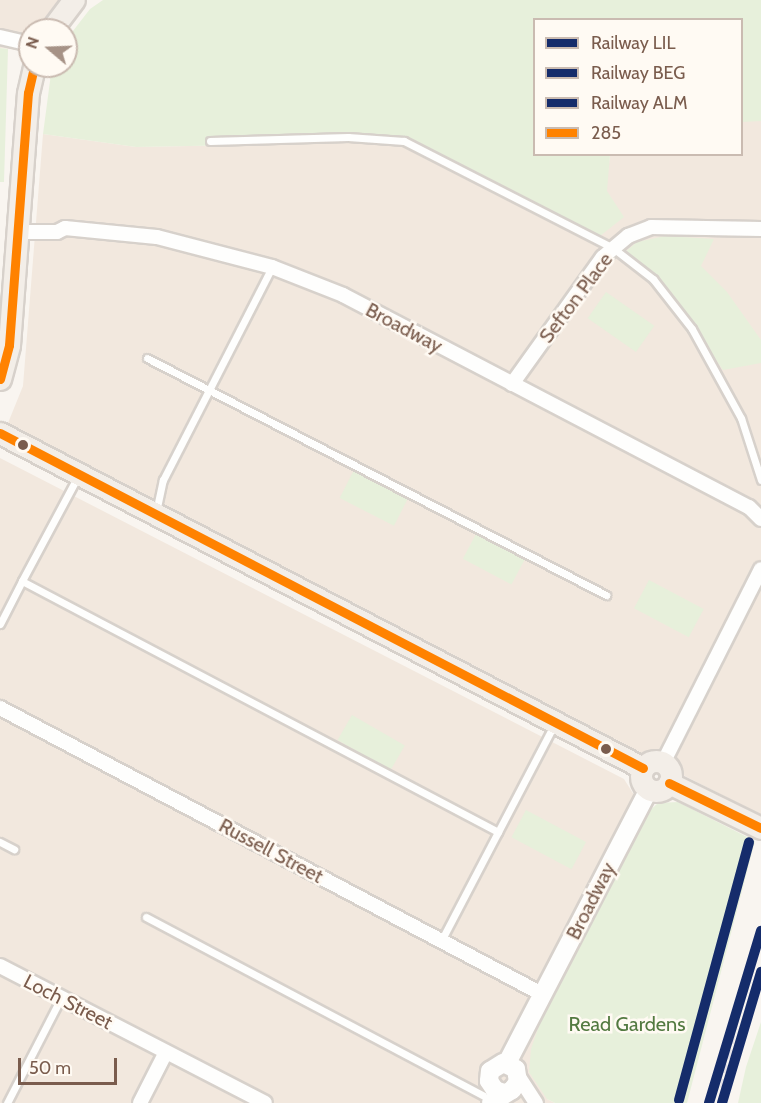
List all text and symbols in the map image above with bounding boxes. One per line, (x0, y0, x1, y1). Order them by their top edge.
north arrow (18, 18, 78, 78)
legend (533, 18, 743, 156)
text: Railway LIL (591, 32, 675, 54)
text: N (22, 34, 43, 51)
text: Railway BEG (591, 62, 685, 84)
text: Railway ALM (591, 92, 688, 114)
text: 285 (591, 122, 621, 144)
street label: Sefton Place (534, 248, 618, 348)
street label: Broadway (362, 298, 446, 358)
unlabelled marker (17, 439, 29, 451)
unlabelled marker (600, 743, 612, 755)
street label: Russell Street (215, 814, 327, 888)
street label: Broadway (561, 858, 621, 944)
street label: Loch Street (19, 969, 117, 1035)
park label: Read Gardens (568, 1012, 686, 1036)
scale bar (21, 1046, 120, 1084)
text: 50 m (29, 1057, 71, 1079)

